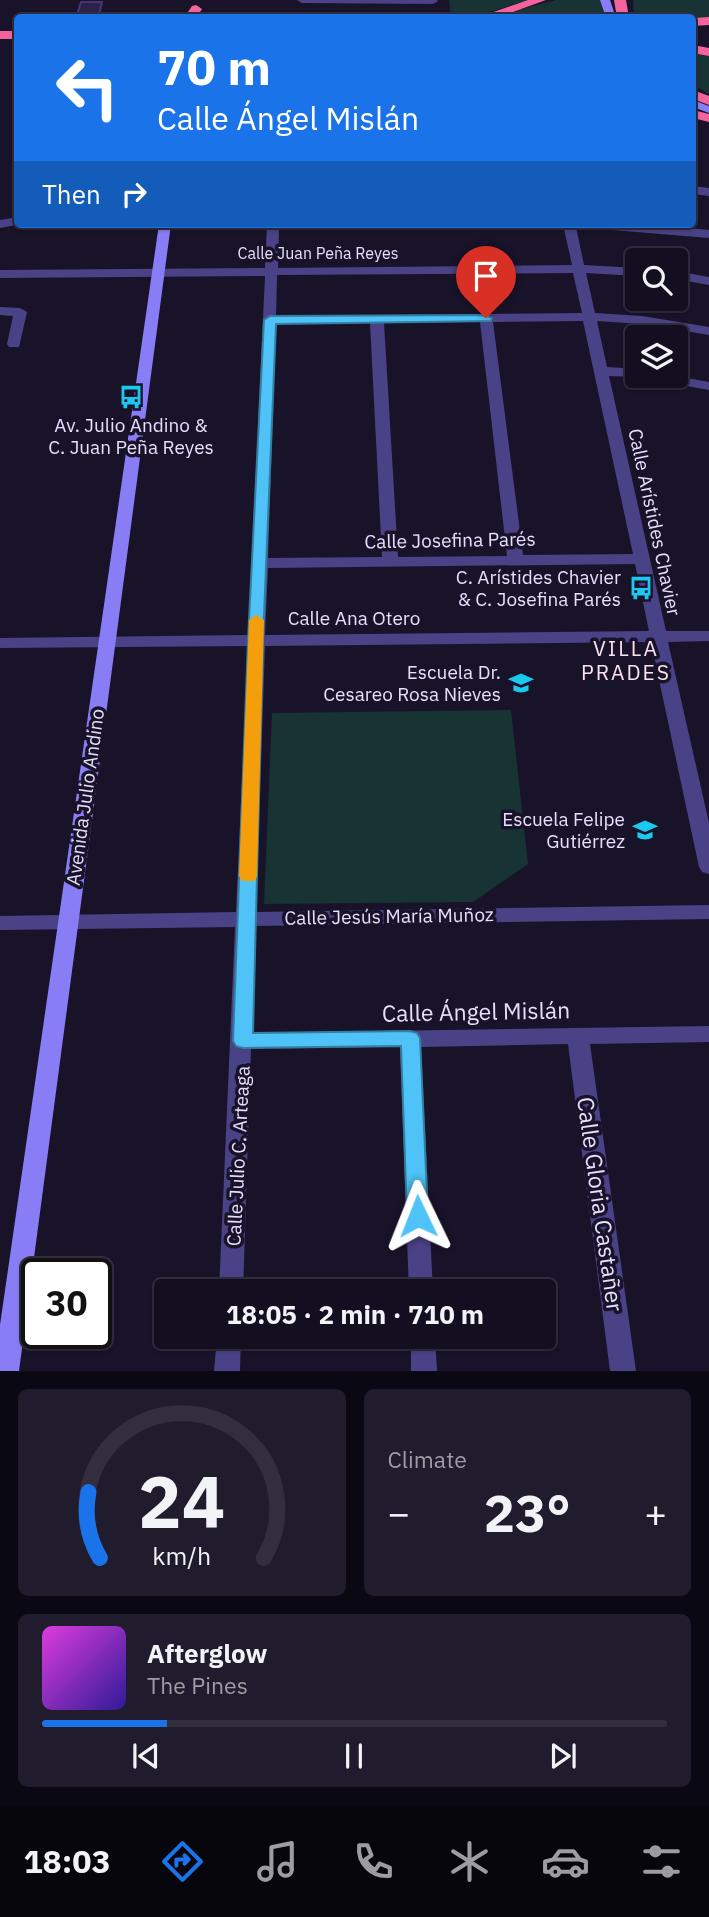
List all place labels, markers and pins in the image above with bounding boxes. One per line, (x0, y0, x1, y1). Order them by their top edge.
pin (456, 246, 516, 318)
bus stop icon: Av. Julio Andino & C. Juan Peña Reyes (117, 383, 145, 411)
place label: Av. Julio Andino & C. Juan Peña Reyes (48, 413, 214, 459)
place label: C. Arístides Chavier & C. Josefina Parés (456, 565, 621, 611)
bus stop icon: C. Arístides Chavier & C. Josefina Parés (627, 574, 655, 602)
place label: Escuela Dr. Cesareo Rosa Nieves (323, 660, 501, 706)
school or university icon: Escuela Dr. Cesareo Rosa Nieves (507, 669, 535, 697)
place label: Escuela Felipe Gutiérrez (502, 807, 625, 853)
school or university icon: Escuela Felipe Gutiérrez (631, 816, 659, 844)

